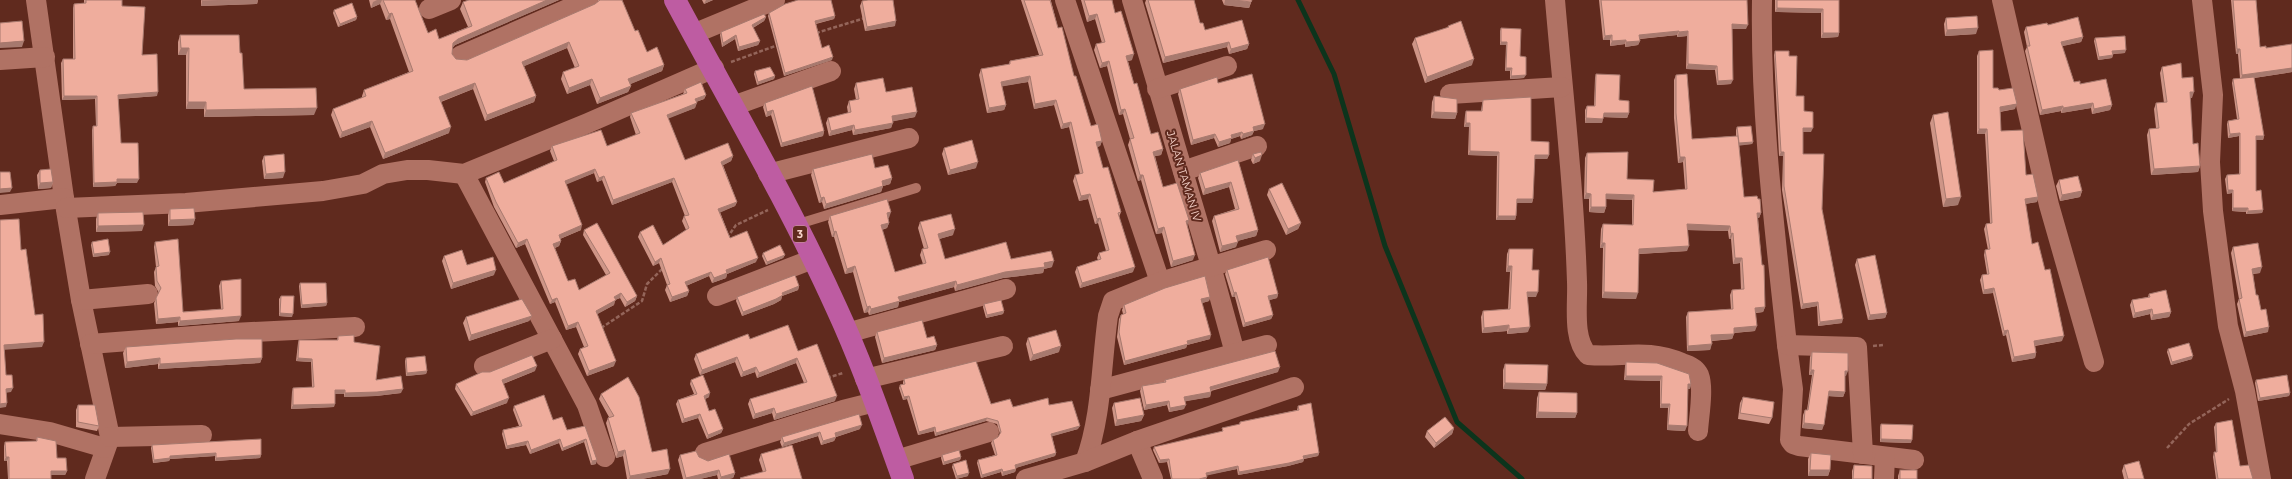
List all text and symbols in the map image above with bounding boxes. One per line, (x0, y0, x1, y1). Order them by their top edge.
street label: JALAN TAMAN IV (1163, 128, 1205, 223)
road number: 3 (793, 226, 807, 242)

